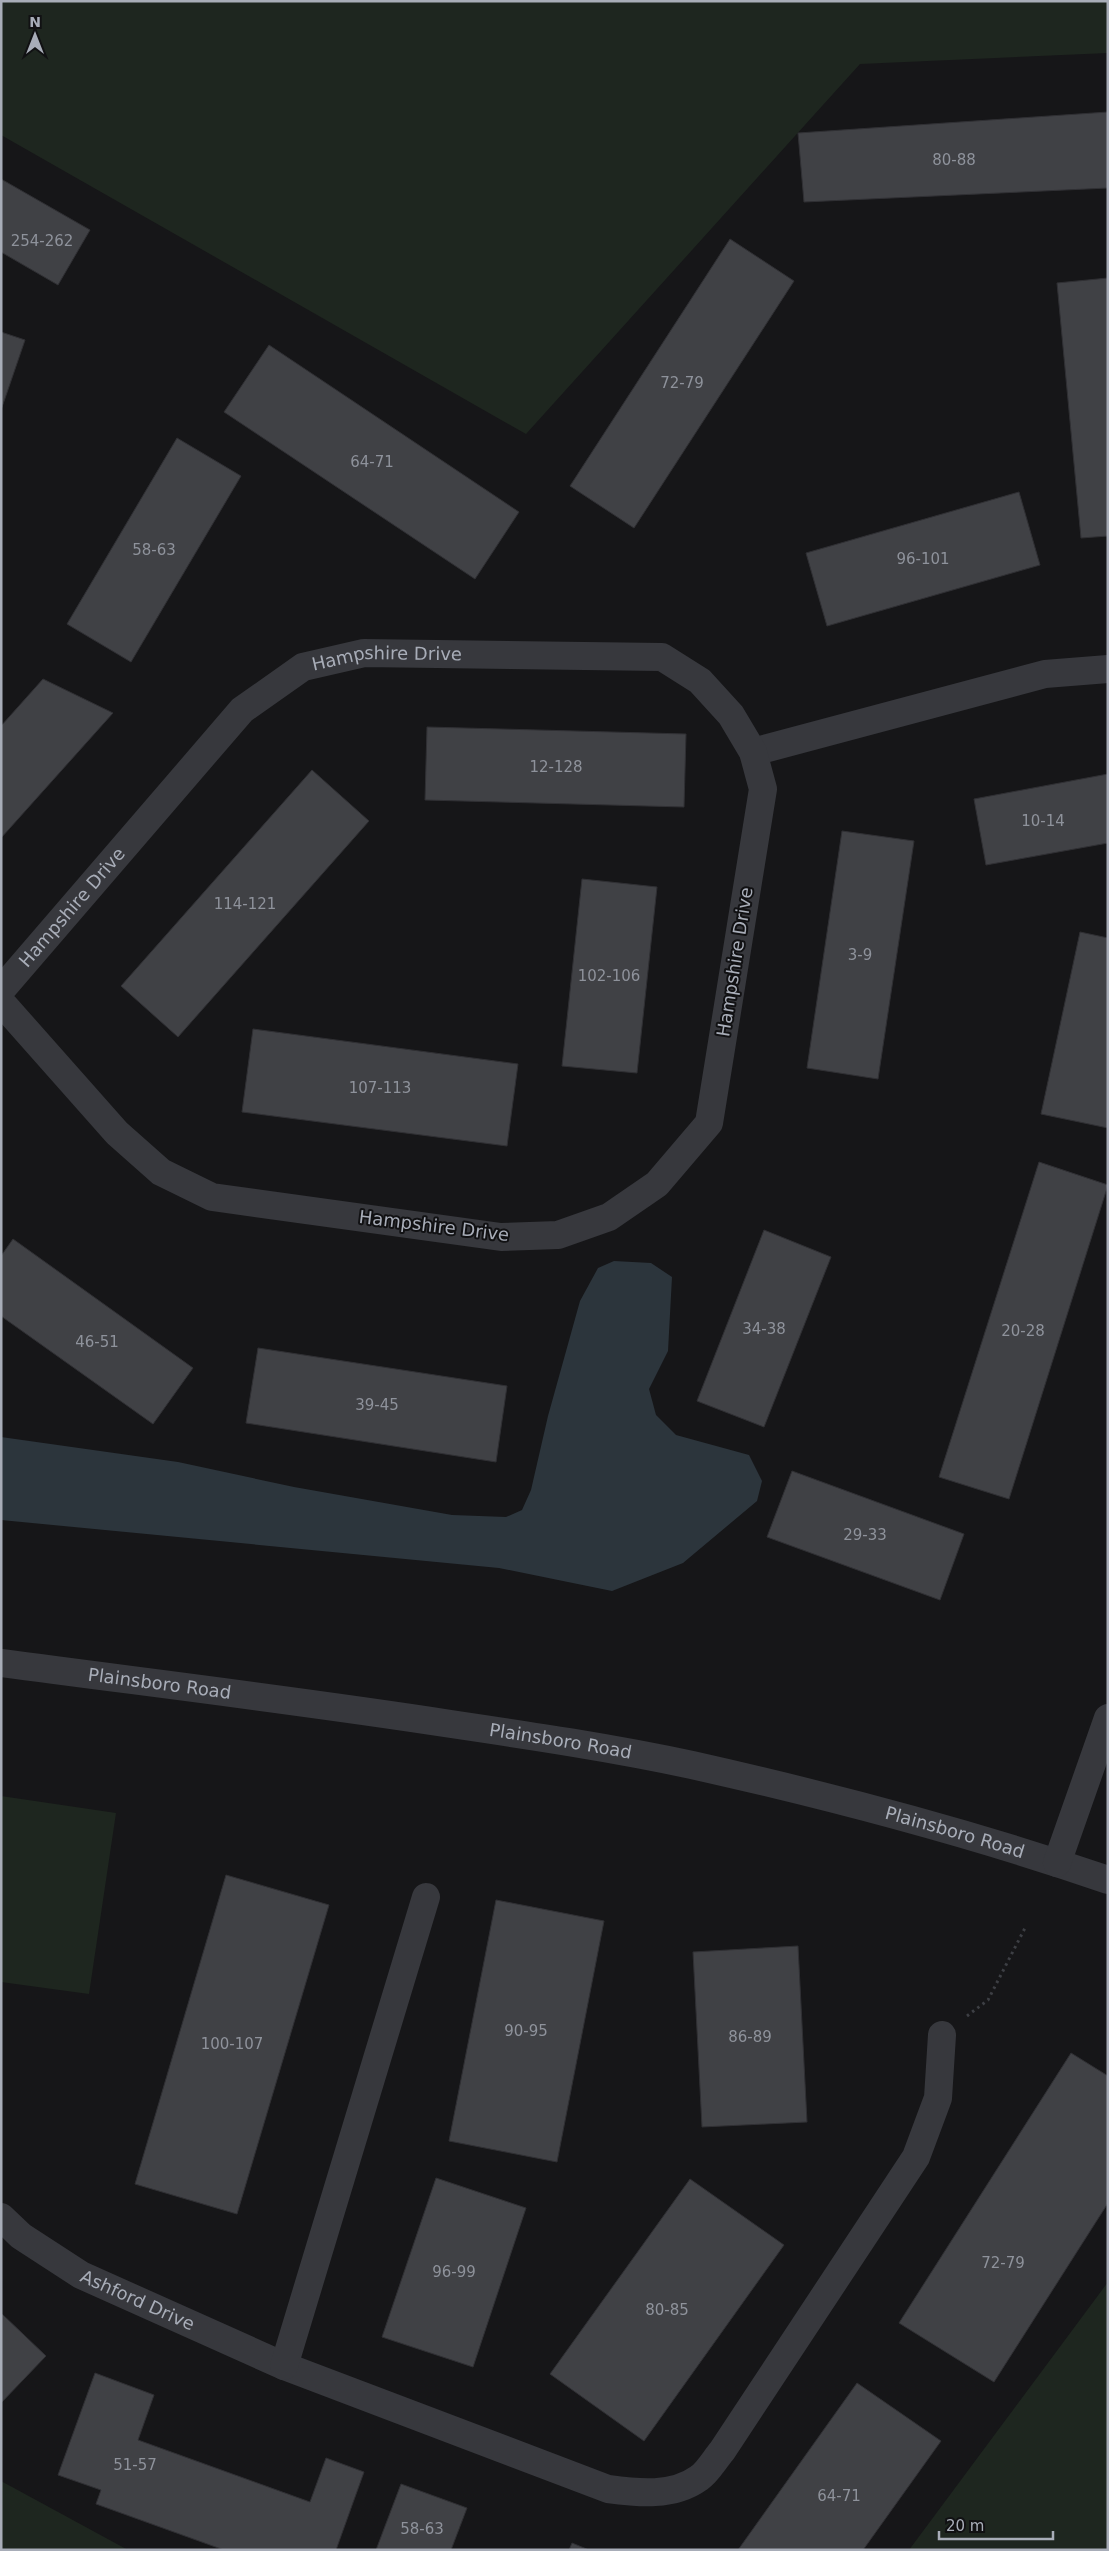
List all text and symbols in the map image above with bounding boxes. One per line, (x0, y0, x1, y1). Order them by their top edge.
north arrow (10, 10, 60, 60)
text: N (29, 14, 41, 30)
house number: 80-88 (932, 151, 976, 169)
house number: 254-262 (11, 232, 73, 250)
house number: 72-79 (660, 374, 704, 392)
house number: 64-71 (350, 453, 394, 471)
house number: 58-63 (132, 541, 176, 559)
house number: 96-101 (896, 550, 950, 568)
street label: Hampshire Drive (310, 642, 462, 675)
house number: 12-128 (529, 758, 583, 776)
house number: 10-14 (1021, 812, 1065, 830)
street label: Hampshire Drive (14, 843, 129, 971)
street label: Hampshire Drive (712, 886, 757, 1038)
house number: 114-121 (214, 895, 276, 913)
house number: 3-9 (848, 946, 872, 964)
house number: 102-106 (578, 967, 640, 985)
house number: 107-113 (349, 1079, 411, 1097)
street label: Hampshire Drive (358, 1206, 510, 1245)
house number: 34-38 (742, 1320, 786, 1338)
house number: 20-28 (1001, 1322, 1045, 1340)
house number: 46-51 (75, 1333, 119, 1351)
house number: 39-45 (355, 1396, 399, 1414)
house number: 29-33 (843, 1526, 887, 1544)
street label: Plainsboro Road (87, 1664, 233, 1703)
street label: Plainsboro Road (488, 1719, 634, 1763)
street label: Plainsboro Road (883, 1802, 1027, 1862)
house number: 90-95 (504, 2022, 548, 2040)
house number: 86-89 (728, 2028, 772, 2046)
house number: 100-107 (201, 2035, 263, 2053)
house number: 72-79 (981, 2254, 1025, 2272)
house number: 96-99 (432, 2263, 476, 2281)
street label: Ashford Drive (77, 2265, 198, 2335)
house number: 80-85 (645, 2301, 689, 2319)
house number: 51-57 (113, 2456, 157, 2474)
house number: 64-71 (817, 2487, 861, 2505)
scale bar (939, 2508, 1053, 2540)
text: 20 m (946, 2517, 984, 2535)
house number: 58-63 (400, 2520, 444, 2538)

